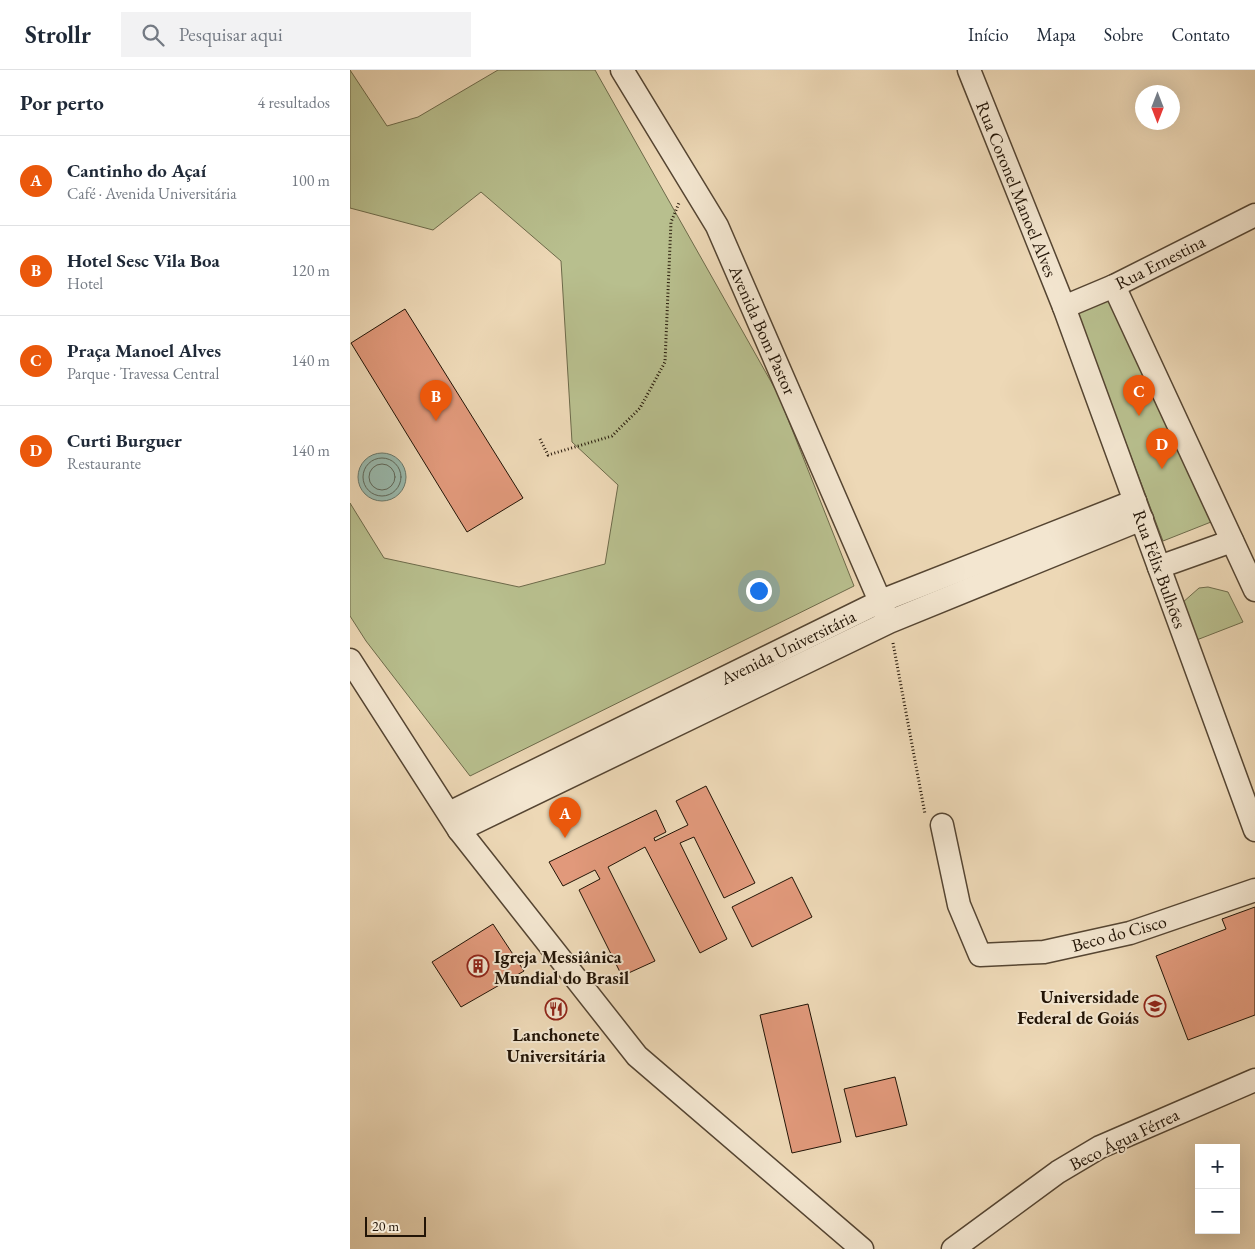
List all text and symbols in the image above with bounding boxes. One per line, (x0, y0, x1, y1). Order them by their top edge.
search box (121, 12, 471, 57)
text: Strollr (25, 19, 91, 50)
icon: search (139, 21, 167, 49)
text: Pesquisar aqui (179, 22, 283, 47)
text: Início (968, 23, 1009, 46)
text: Mapa (1037, 23, 1076, 46)
text: Sobre (1104, 23, 1143, 46)
text: Contato (1171, 23, 1230, 46)
north arrow (1135, 85, 1180, 130)
text: Por perto (20, 89, 104, 116)
text: 4 resultados (258, 92, 330, 113)
street label: Rua Coronel Manoel Alves (971, 98, 1063, 280)
text: Cantinho do Açaí (67, 158, 206, 183)
text: A (30, 170, 42, 191)
text: 100 m (291, 170, 330, 191)
text: Café · Avenida Universitária (67, 183, 237, 204)
street label: Rua Ernestina (1111, 229, 1210, 295)
text: Hotel Sesc Vila Boa (67, 248, 220, 273)
text: B (31, 260, 41, 281)
text: 120 m (291, 260, 330, 281)
street label: Avenida Bom Pastor (724, 261, 802, 398)
text: Hotel (67, 273, 103, 294)
text: Praça Manoel Alves (67, 338, 221, 363)
text: C (30, 350, 42, 371)
text: 140 m (291, 350, 330, 371)
text: Parque · Travessa Central (67, 363, 219, 384)
pin: C (1123, 375, 1155, 416)
pin: B (420, 380, 452, 421)
text: Curti Burguer (67, 428, 182, 453)
pin: D (1146, 428, 1178, 469)
text: D (30, 440, 42, 461)
text: 140 m (291, 440, 330, 461)
text: Restaurante (67, 453, 141, 474)
street label: Rua Félix Bulhões (1128, 507, 1192, 631)
your location (746, 578, 772, 604)
street label: Avenida Universitária (716, 604, 860, 690)
pin: A (549, 797, 581, 838)
street label: Beco do Cisco (1069, 909, 1169, 957)
place label: Igreja Messiânica Mundial do Brasil (494, 945, 629, 989)
building icon: Igreja Messiânica Mundial do Brasil (466, 954, 490, 978)
place label: Universidade Federal de Goiás (1017, 985, 1139, 1029)
school or university icon: Universidade Federal de Goiás (1143, 994, 1167, 1018)
restaurant icon: Lanchonete Universitária (544, 997, 568, 1021)
place label: Lanchonete Universitária (506, 1023, 606, 1067)
street label: Beco Água Férrea (1065, 1102, 1183, 1175)
map controls (1195, 1144, 1240, 1234)
button: + (1195, 1144, 1240, 1189)
button: − (1195, 1189, 1240, 1234)
scale bar (365, 1214, 426, 1237)
text: 20 m (372, 1217, 399, 1235)

